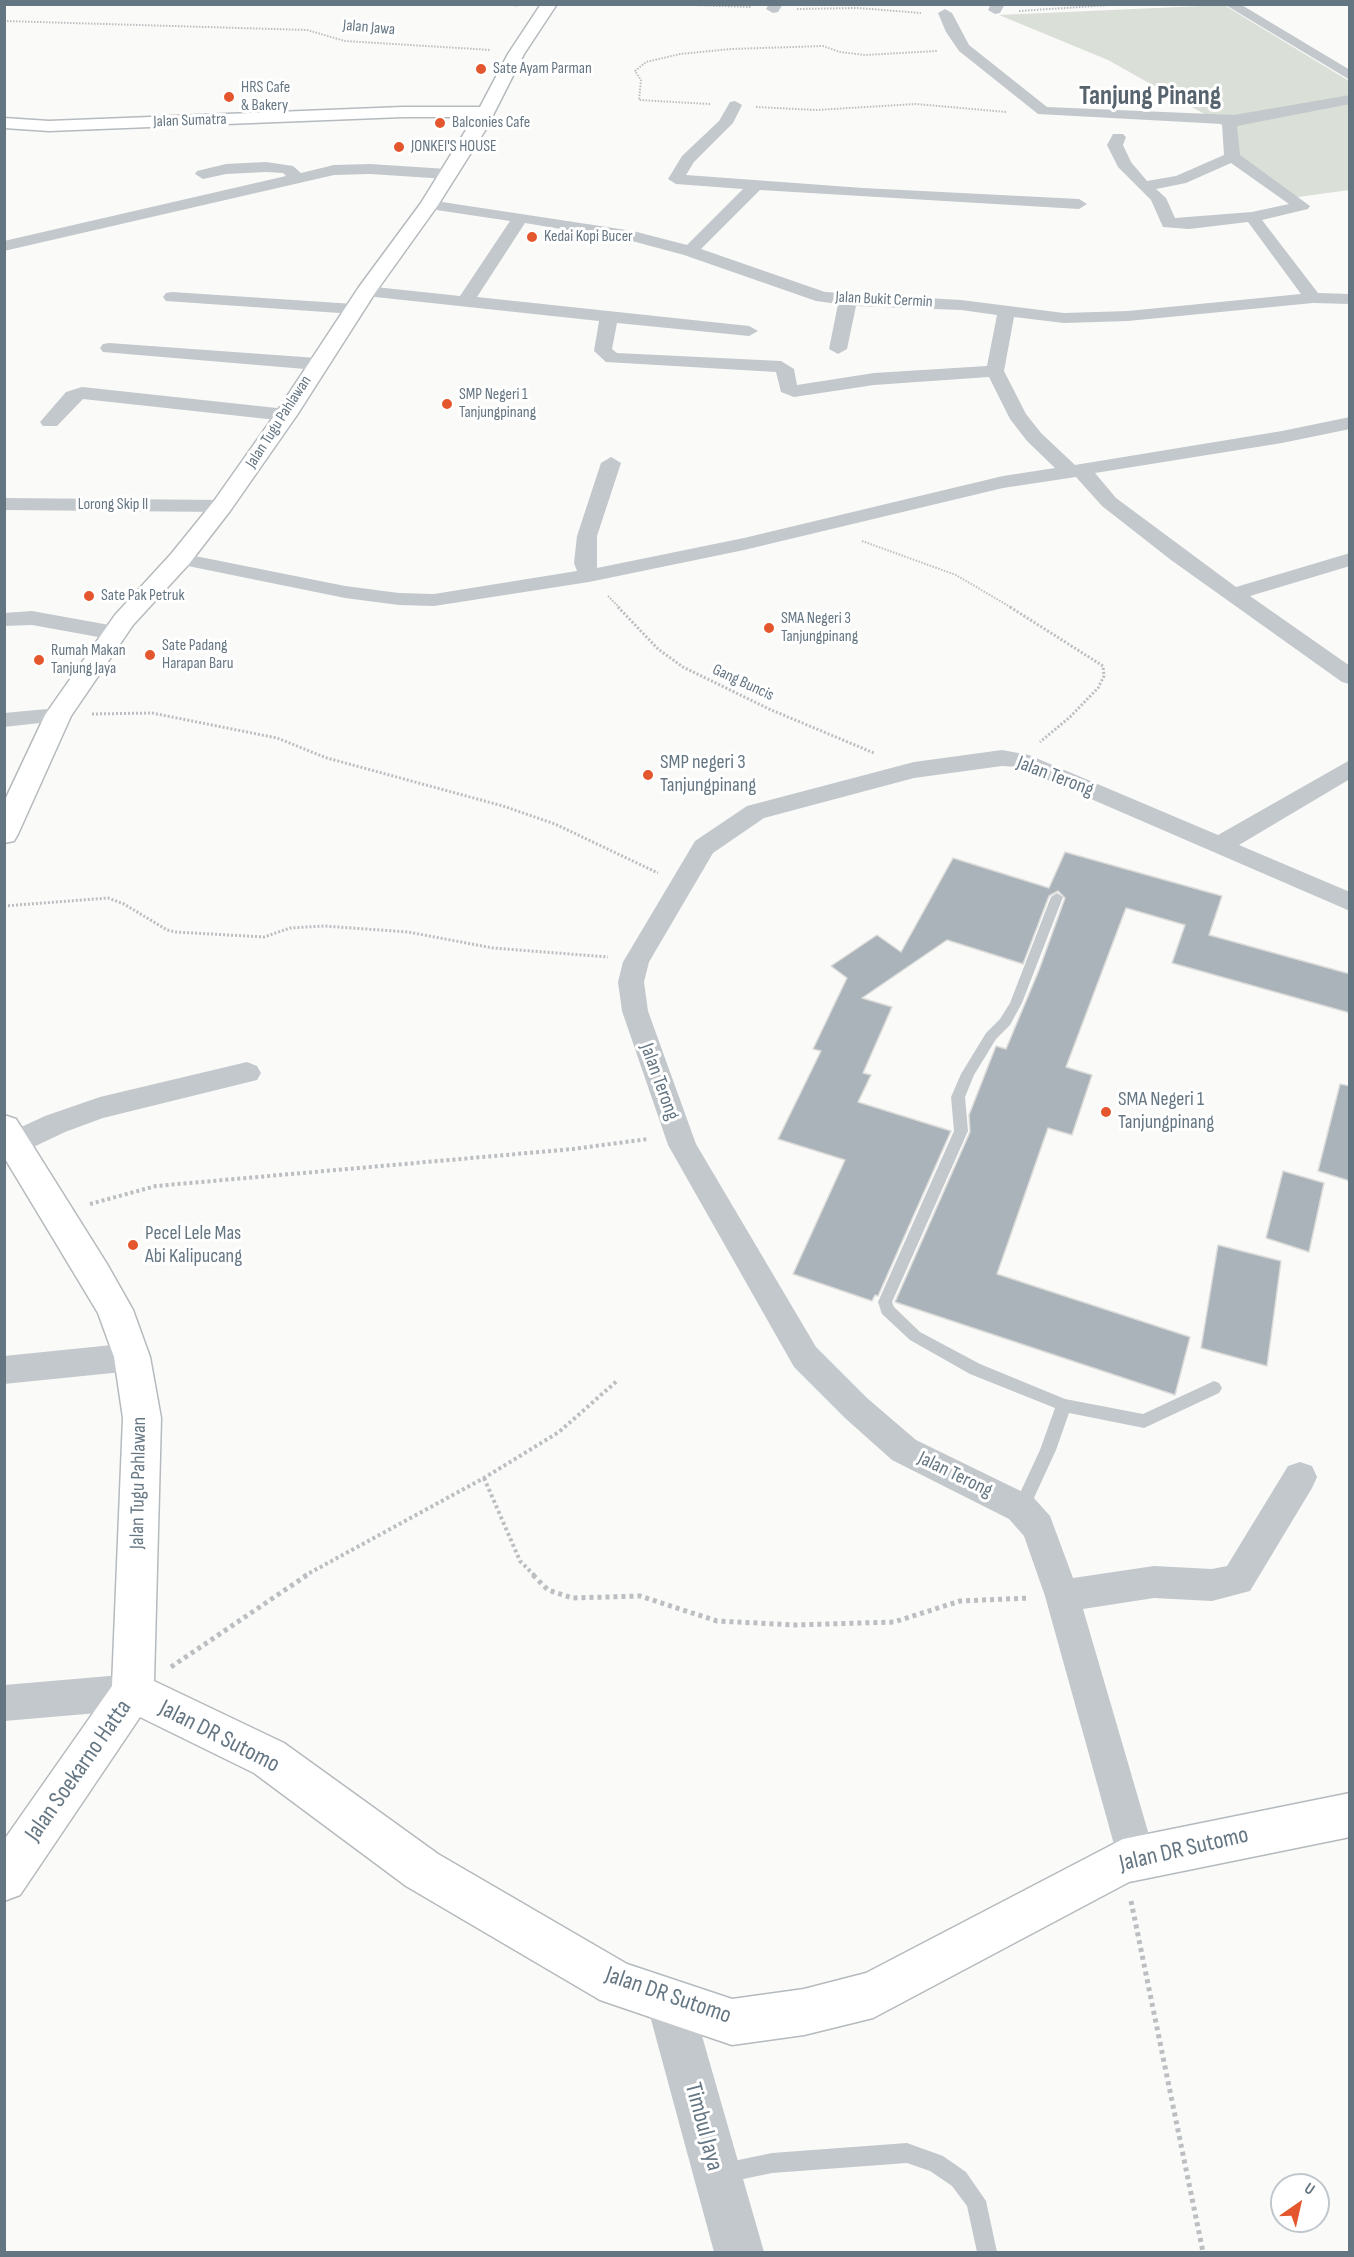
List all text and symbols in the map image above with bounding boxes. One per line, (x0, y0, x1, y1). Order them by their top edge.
street label: Jalan Jawa (342, 16, 396, 40)
place label: Sate Ayam Parman (493, 59, 592, 79)
marker: Sate Ayam Parman (474, 62, 488, 76)
place label: HRS Cafe & Bakery (241, 78, 290, 116)
district label: Tanjung Pinang (1079, 81, 1221, 113)
marker: HRS Cafe & Bakery (222, 90, 236, 104)
street label: Jalan Sumatra (153, 110, 227, 132)
place label: Balconies Cafe (452, 113, 530, 133)
marker: Balconies Cafe (433, 116, 447, 130)
place label: JONKEI'S HOUSE (411, 137, 497, 157)
marker: JONKEI'S HOUSE (392, 140, 406, 154)
place label: Kedai Kopi Bucer (544, 227, 633, 247)
marker: Kedai Kopi Bucer (525, 230, 539, 244)
street label: Jalan Bukit Cermin (835, 288, 933, 312)
street label: Jalan Tugu Pahlawan (242, 372, 316, 472)
place label: SMP Negeri 1 Tanjungpinang (459, 385, 536, 423)
marker: SMP Negeri 1 Tanjungpinang (440, 397, 454, 411)
street label: Lorong Skip II (78, 495, 148, 515)
place label: Sate Pak Petruk (101, 586, 185, 606)
marker: Sate Pak Petruk (82, 589, 96, 603)
place label: SMA Negeri 3 Tanjungpinang (781, 609, 858, 647)
marker: SMA Negeri 3 Tanjungpinang (762, 621, 776, 635)
place label: Sate Padang Harapan Baru (162, 636, 234, 674)
place label: Rumah Makan Tanjung Jaya (51, 641, 126, 679)
marker: Sate Padang Harapan Baru (143, 648, 157, 662)
marker: Rumah Makan Tanjung Jaya (32, 653, 46, 667)
street label: Gang Buncis (709, 660, 777, 706)
place label: SMP negeri 3 Tanjungpinang (660, 751, 756, 798)
street label: Jalan Terong (1013, 751, 1097, 803)
marker: SMP negeri 3 Tanjungpinang (641, 768, 655, 782)
street label: Jalan Terong (634, 1040, 684, 1124)
place label: SMA Negeri 1 Tanjungpinang (1118, 1088, 1214, 1135)
marker: SMA Negeri 1 Tanjungpinang (1099, 1105, 1113, 1119)
place label: Pecel Lele Mas Abi Kalipucang (145, 1222, 242, 1269)
marker: Pecel Lele Mas Abi Kalipucang (126, 1238, 140, 1252)
street label: Jalan Tugu Pahlawan (126, 1417, 152, 1549)
street label: Jalan Terong (914, 1447, 996, 1503)
street label: Jalan DR Sutomo (154, 1694, 284, 1780)
street label: Jalan Soekarno Hatta (19, 1695, 139, 1847)
street label: Jalan DR Sutomo (1117, 1821, 1251, 1879)
street label: Jalan DR Sutomo (601, 1961, 735, 2031)
street label: Timbul Jaya (677, 2080, 729, 2174)
north arrow (1270, 2173, 1330, 2233)
text: U (1300, 2179, 1318, 2200)

